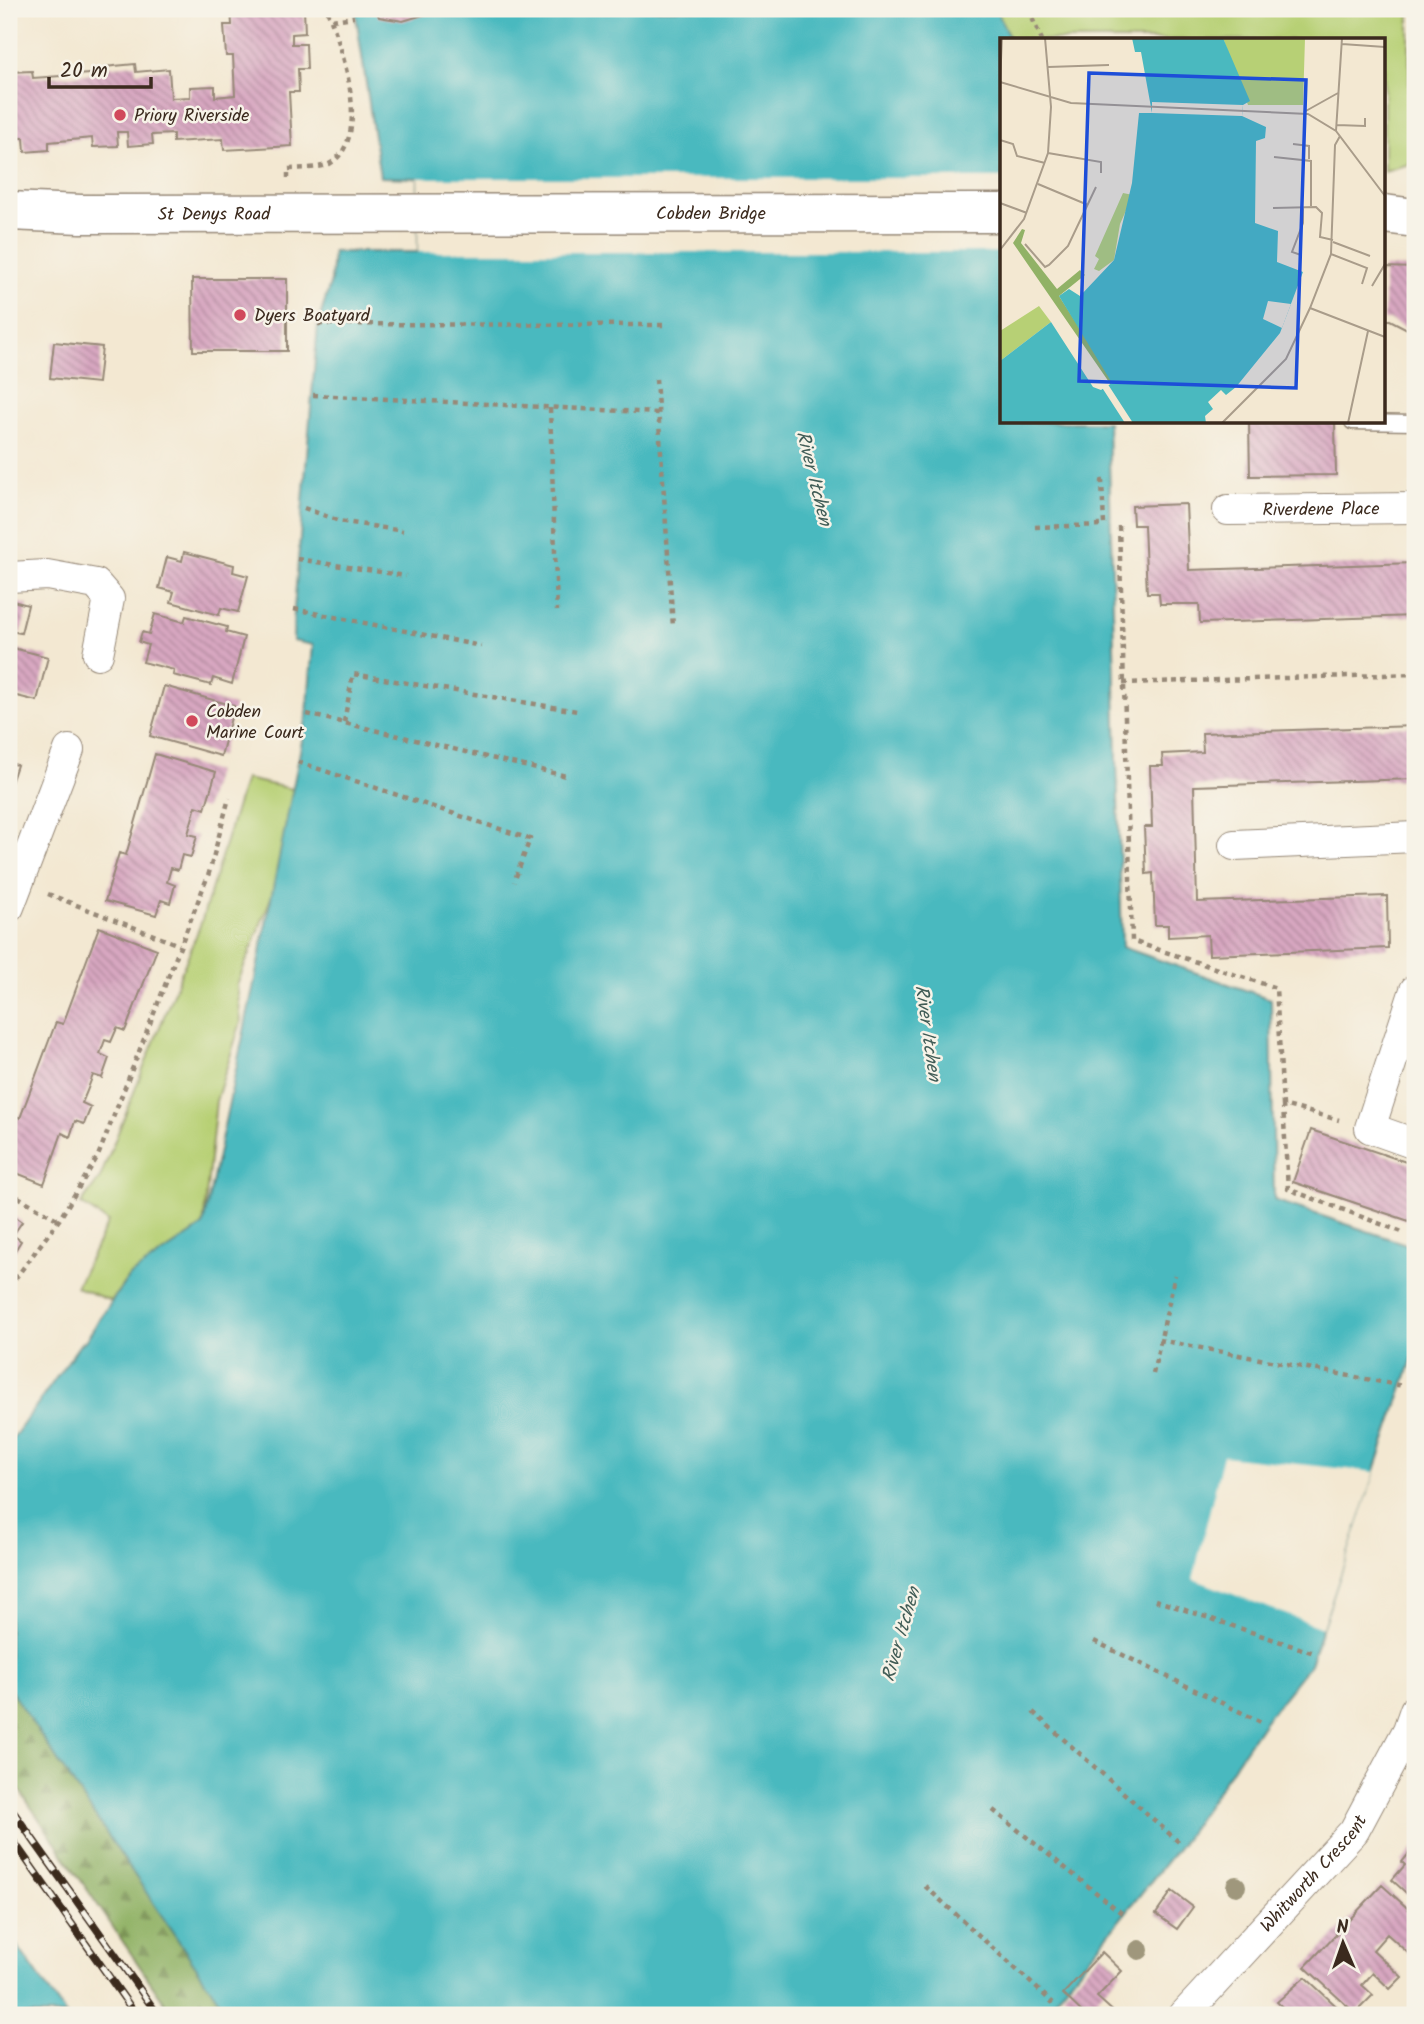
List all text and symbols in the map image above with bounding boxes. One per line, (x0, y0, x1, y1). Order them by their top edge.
inset map (1000, 38, 1386, 424)
scale bar (49, 46, 150, 90)
text: 20 m (60, 55, 108, 88)
place label: Priory Riverside (134, 102, 249, 131)
marker: Priory Riverside (112, 107, 128, 123)
street label: Cobden Bridge (656, 200, 766, 229)
street label: St Denys Road (158, 201, 271, 230)
place label: Dyers Boatyard (254, 302, 371, 331)
marker: Dyers Boatyard (232, 307, 248, 323)
water label: River Itchen (787, 428, 840, 531)
street label: Riverdene Place (1262, 495, 1380, 526)
place label: Cobden Marine Court (206, 698, 305, 748)
marker: Cobden Marine Court (184, 713, 200, 729)
water label: River Itchen (905, 983, 949, 1085)
water label: River Itchen (874, 1582, 930, 1685)
street label: Whitworth Crescent (1254, 1809, 1376, 1940)
north arrow (1308, 1909, 1378, 1979)
text: N (1336, 1913, 1349, 1943)

